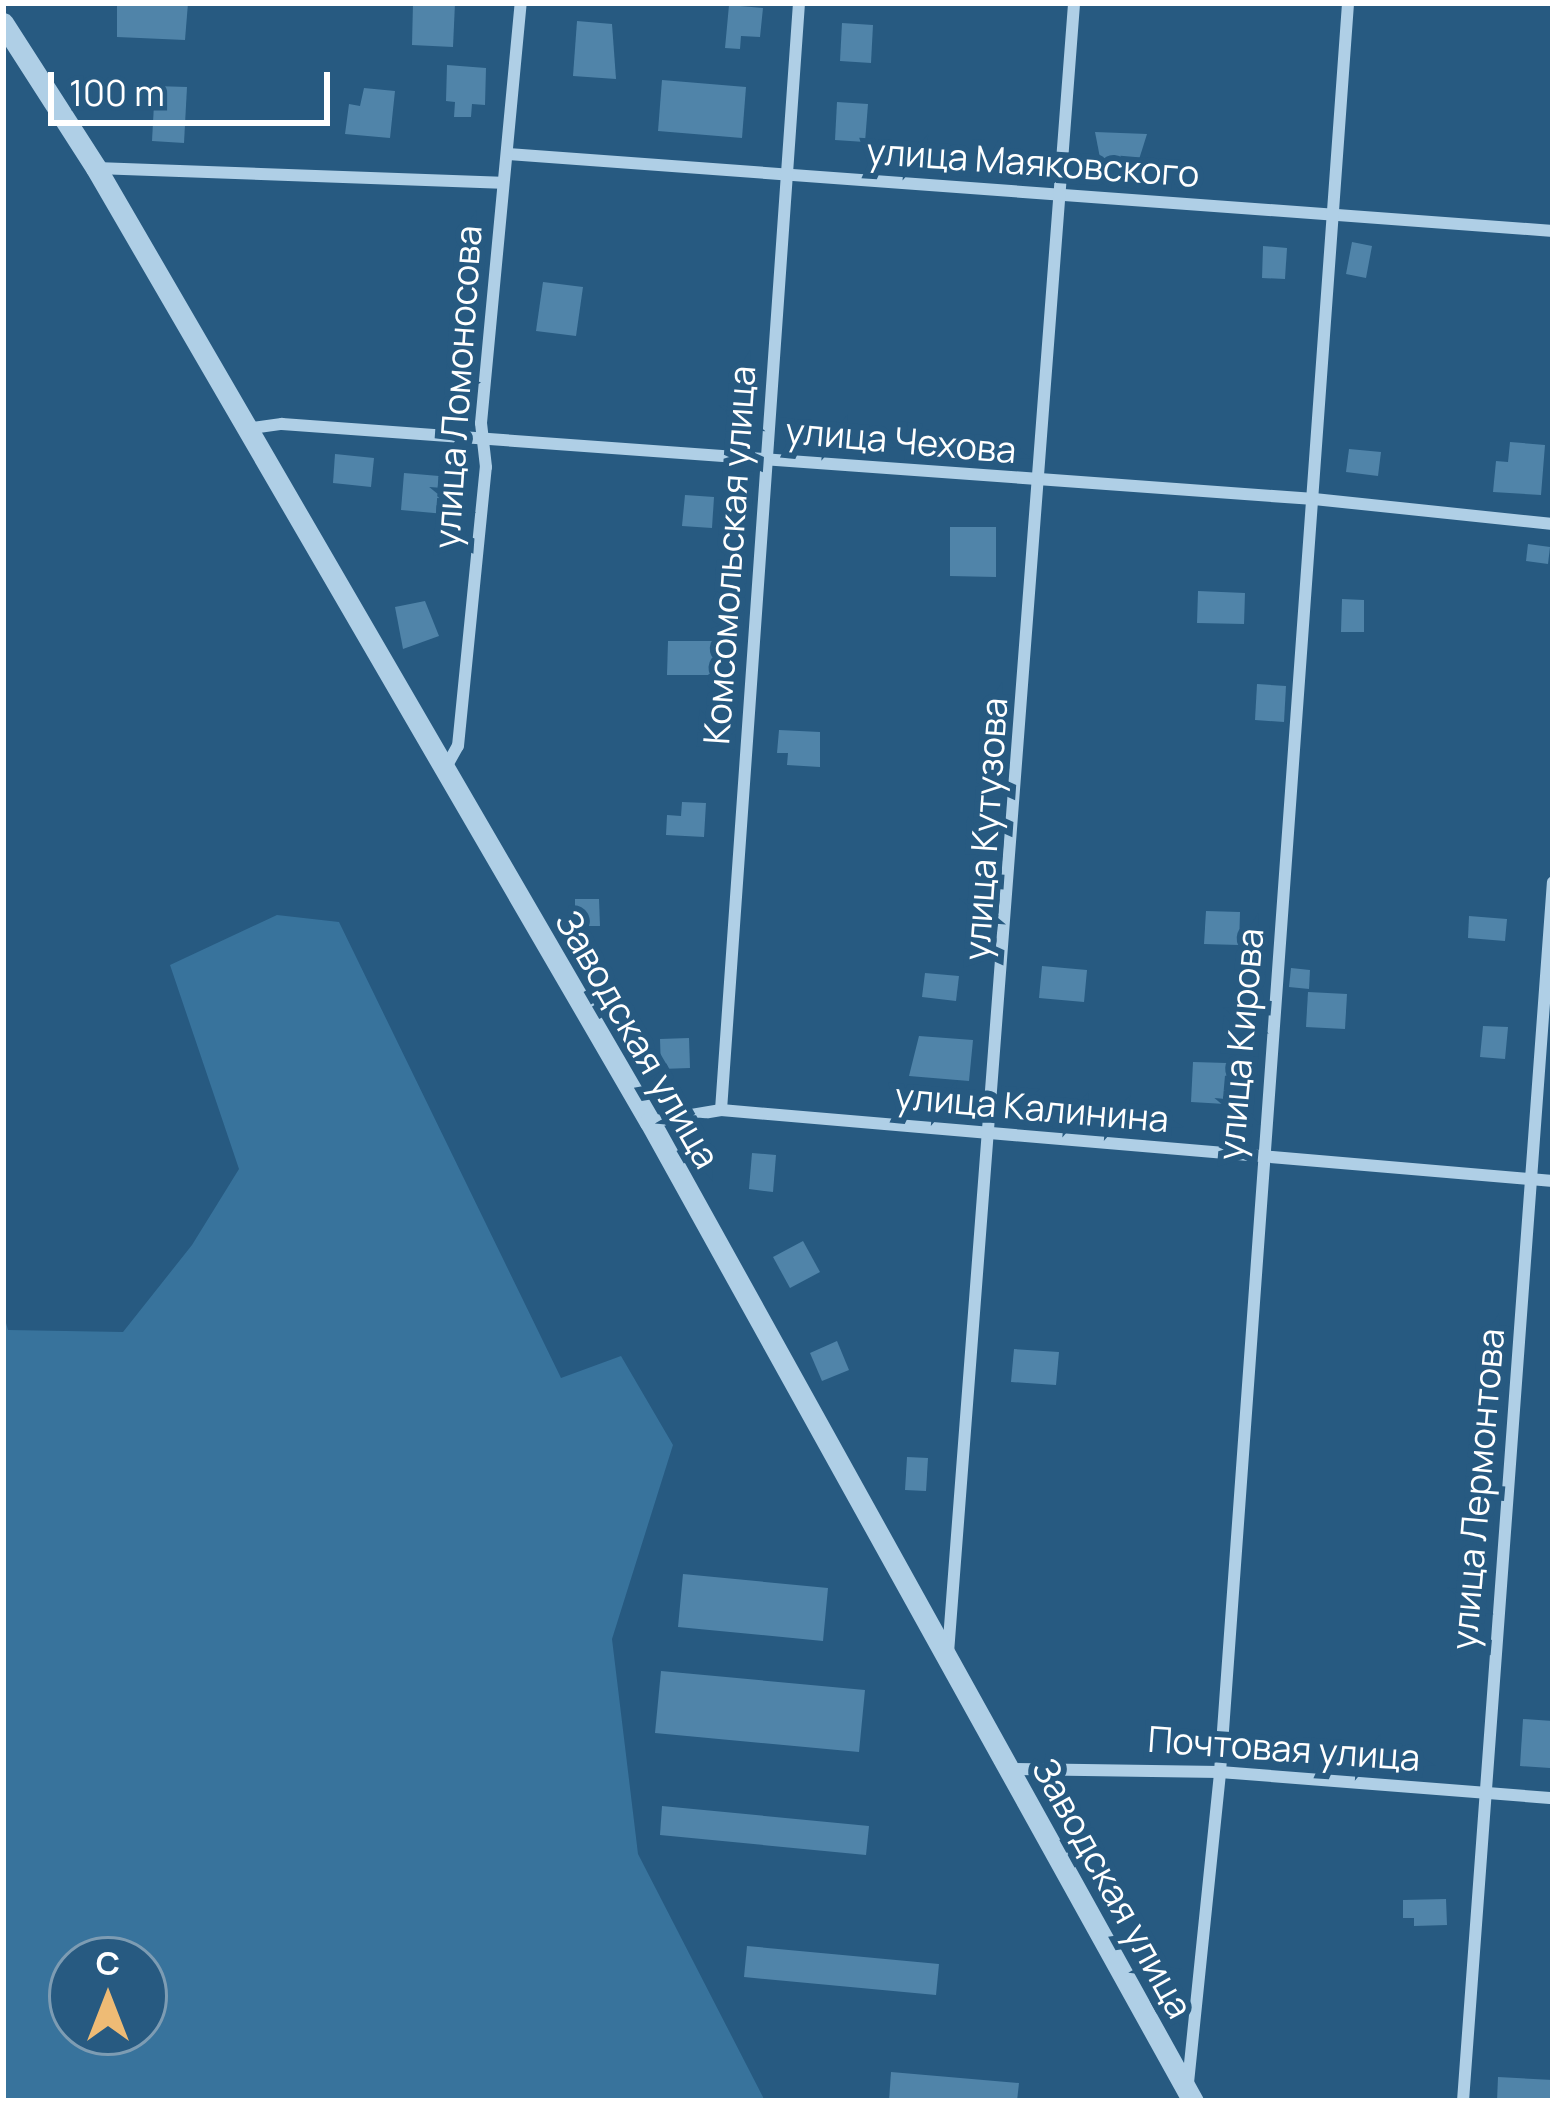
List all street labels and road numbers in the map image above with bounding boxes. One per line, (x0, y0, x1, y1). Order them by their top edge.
street label: улица Маяковского (865, 129, 1201, 195)
street label: улица Ломоносова (424, 224, 490, 550)
street label: Комсомольская улица (694, 364, 764, 746)
street label: улица Чехова (784, 408, 1018, 472)
street label: улица Кутузова (954, 696, 1016, 962)
street label: Заводская улица (547, 903, 729, 1175)
street label: улица Кирова (1208, 926, 1272, 1162)
street label: улица Калинина (893, 1074, 1171, 1140)
street label: улица Лермонтова (1441, 1327, 1513, 1651)
street label: Почтовая улица (1146, 1717, 1422, 1779)
street label: Заводская улица (1024, 1751, 1202, 2025)

